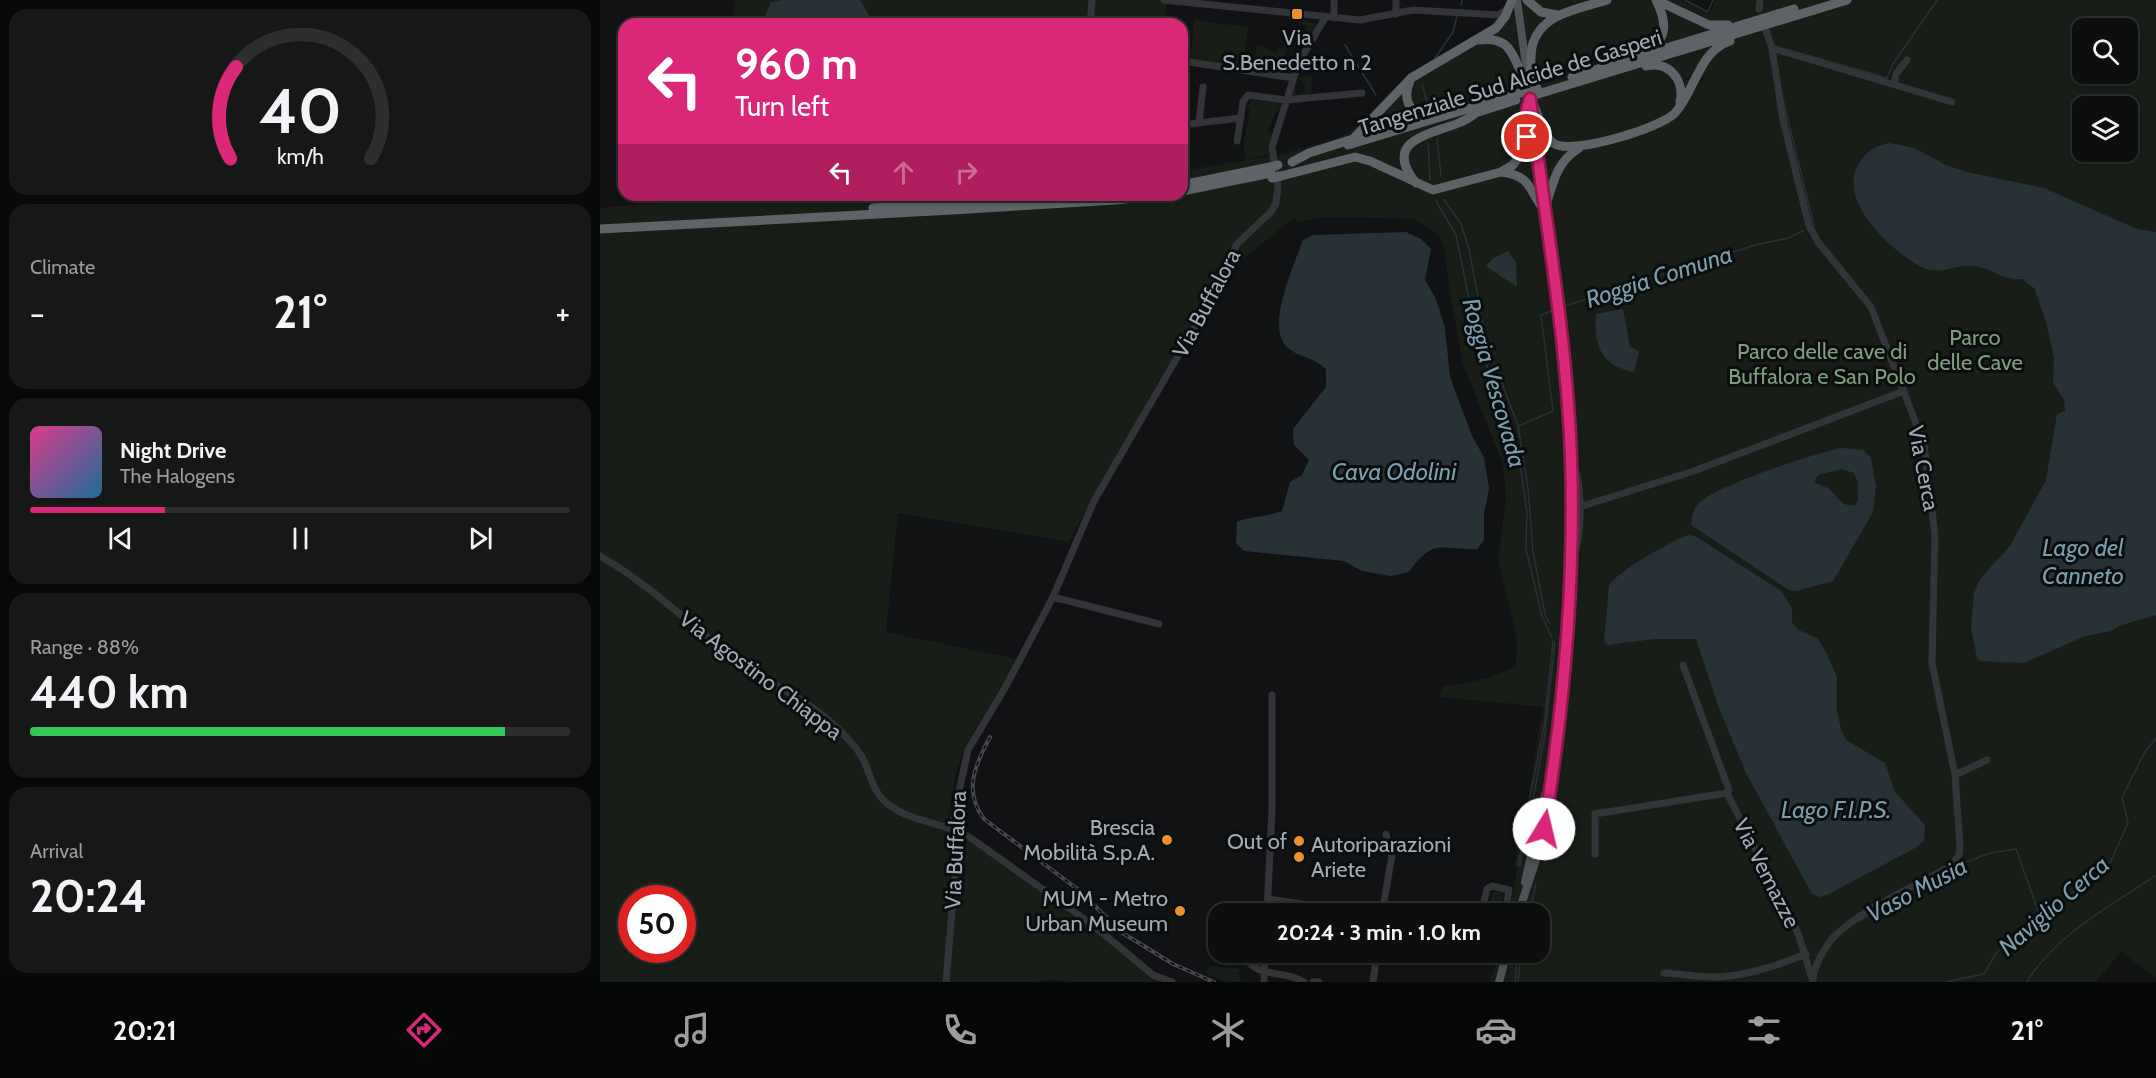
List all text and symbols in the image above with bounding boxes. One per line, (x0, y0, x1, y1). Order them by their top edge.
marker: Via S.Benedetto n 2 (1290, 7, 1304, 21)
map controls (2072, 18, 2138, 162)
button: search (2072, 18, 2138, 84)
street label: Tangenziale Sud Alcide de Gasperi (1355, 23, 1665, 142)
place label: Via S.Benedetto n 2 (1222, 24, 1372, 76)
text: 960 m (735, 38, 858, 90)
icon: left (636, 42, 714, 120)
text: 40 (259, 73, 341, 149)
text: Turn left (735, 90, 829, 123)
button: layers (2072, 96, 2138, 162)
pin (1501, 111, 1552, 162)
icon: arrive (1510, 120, 1543, 153)
text: km/h (277, 143, 323, 169)
icon: left (824, 156, 857, 189)
icon: ahead (887, 156, 920, 189)
icon: right (950, 156, 983, 189)
water label: Roggia Comuna (1582, 239, 1736, 314)
street label: Via Buffalora (1167, 244, 1246, 362)
text: Climate (30, 255, 95, 279)
text: 21° (273, 285, 327, 339)
text: − (30, 293, 45, 333)
text: + (555, 293, 570, 333)
water label: Roggia Vescovada (1456, 295, 1533, 471)
park label: Parco delle Cave (1927, 324, 2023, 376)
park label: Parco delle cave di Buffalora e San Polo (1728, 338, 1916, 390)
street label: Via Cerca (1902, 423, 1945, 513)
text: Night Drive (120, 437, 226, 464)
water label: Cava Odolini (1332, 457, 1457, 486)
text: The Halogens (120, 464, 235, 488)
icon: previous (104, 522, 137, 555)
icon: pause (284, 522, 317, 555)
icon: next (464, 522, 497, 555)
water label: Lago del Canneto (2042, 533, 2124, 590)
street label: Via Agostino Chiappa (674, 605, 848, 746)
text: Range · 88% (30, 635, 139, 659)
text: 440 km (30, 665, 189, 719)
street label: Via Buffalora (939, 790, 972, 910)
water label: Lago F.I.P.S. (1781, 795, 1891, 824)
position arrow (1512, 797, 1576, 861)
place label: Brescia Mobilità S.p.A. (1023, 814, 1155, 866)
street label: Via Vemazze (1727, 814, 1806, 933)
place label: Out of (1227, 828, 1287, 855)
place label: Autoriparazioni Ariete (1311, 831, 1451, 883)
marker: Brescia Mobilità S.p.A. (1160, 833, 1174, 847)
marker: Out of (1292, 834, 1306, 848)
text: Arrival (30, 839, 83, 863)
marker: Autoriparazioni Ariete (1292, 850, 1306, 864)
water label: Naviglio Cerca (1992, 850, 2115, 962)
water label: Vaso Musia (1861, 851, 1972, 928)
text: 20:24 (30, 869, 147, 923)
speed limit sign: 50 (618, 885, 696, 963)
place label: MUM - Metro Urban Museum (1025, 885, 1168, 937)
marker: MUM - Metro Urban Museum (1173, 904, 1187, 918)
text: 20:24 · 3 min · 1.0 km (1277, 919, 1481, 946)
icon: directions (403, 1009, 445, 1051)
icon: music (671, 1009, 713, 1051)
icon: phone (939, 1009, 981, 1051)
icon: climate (1207, 1009, 1249, 1051)
icon: car (1475, 1009, 1517, 1051)
icon: filters (1743, 1009, 1785, 1051)
text: 20:21 (113, 1014, 177, 1047)
text: 21° (2011, 1014, 2043, 1047)

